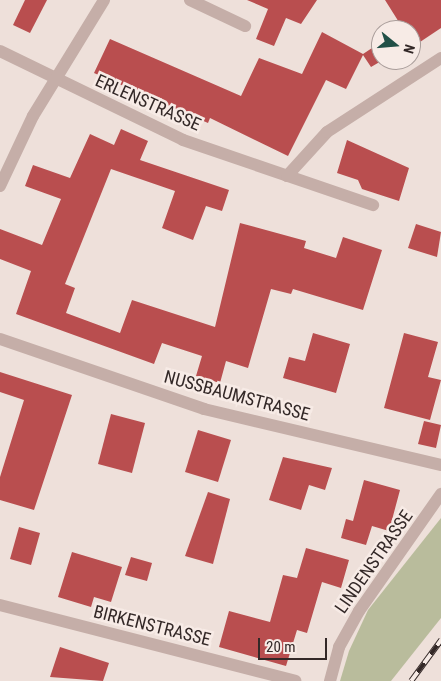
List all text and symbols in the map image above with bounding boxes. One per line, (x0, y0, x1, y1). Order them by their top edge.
north arrow (371, 20, 421, 70)
text: N (400, 43, 418, 56)
street label: ERLENSTRASSE (92, 70, 204, 136)
street label: NUSSBAUMSTRASSE (162, 366, 312, 426)
street label: LINDENSTRASSE (330, 506, 418, 618)
street label: BIRKENSTRASSE (91, 601, 213, 651)
scale bar (261, 628, 330, 660)
text: 20 m (266, 638, 296, 656)

